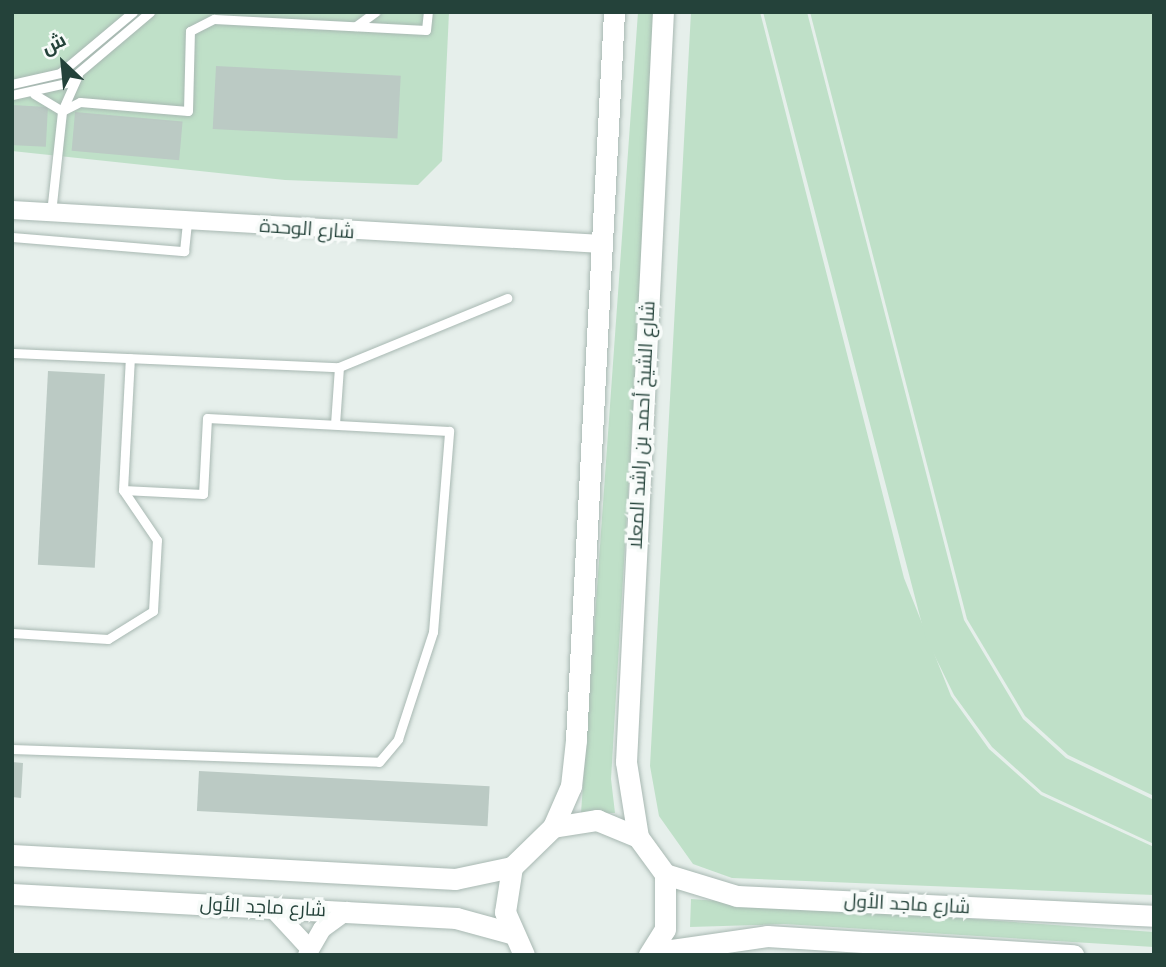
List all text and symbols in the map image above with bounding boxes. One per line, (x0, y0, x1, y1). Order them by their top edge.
north arrow (28, 28, 98, 98)
text: ش (38, 28, 70, 59)
street label: شارع الوحدة (259, 214, 355, 244)
street label: شارع الشيخ أحمد بن راشد المعلا (624, 300, 660, 550)
street label: شارع ماجد الأول (843, 889, 971, 919)
street label: شارع ماجد الأول (199, 892, 327, 922)

